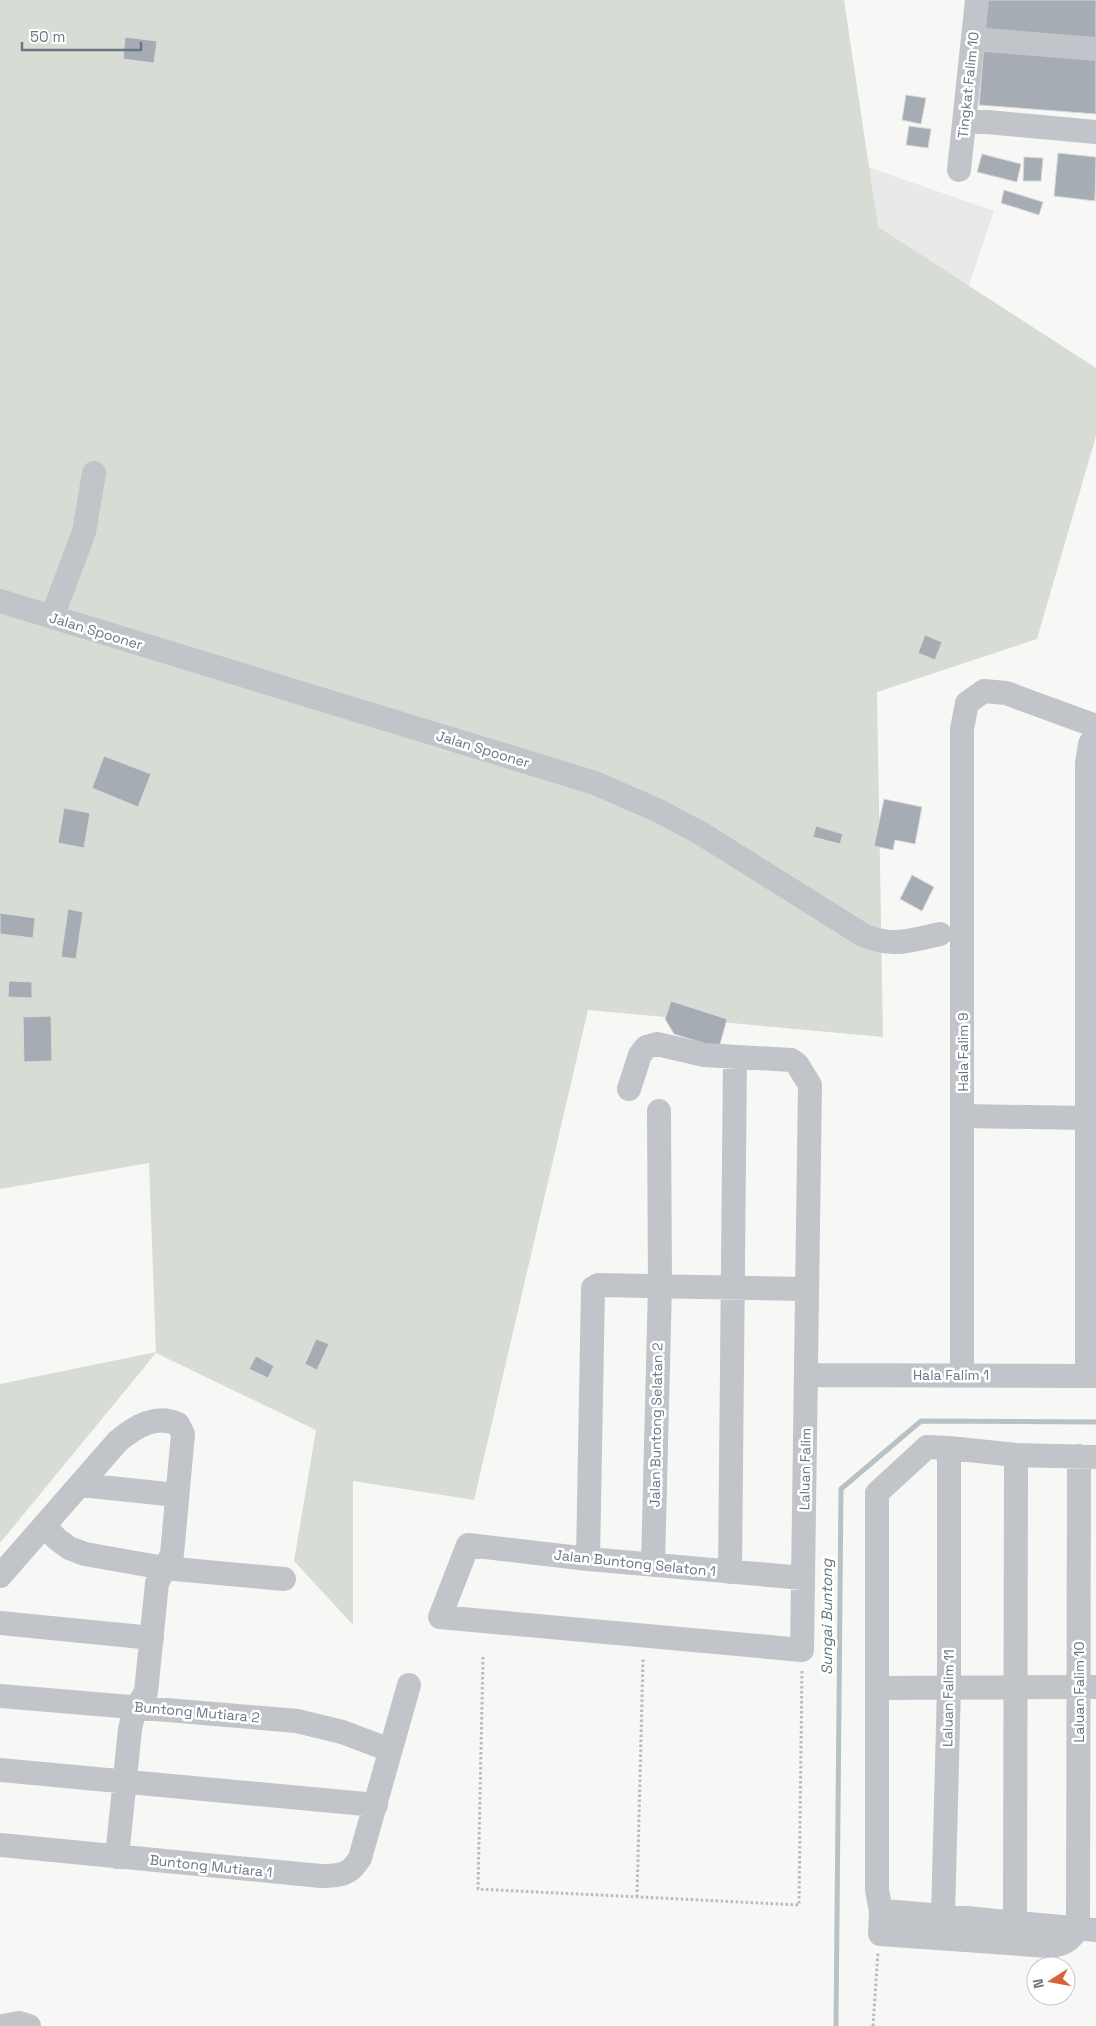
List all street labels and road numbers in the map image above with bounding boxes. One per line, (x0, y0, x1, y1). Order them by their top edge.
street label: Tingkat Falim 10 (953, 31, 983, 139)
street label: Jalan Spooner (47, 608, 145, 654)
street label: Jalan Spooner (434, 726, 532, 772)
street label: Hala Falim 9 (954, 1013, 972, 1091)
street label: Jalan Buntong Selatan 2 (646, 1342, 666, 1508)
street label: Hala Falim 1 (913, 1366, 989, 1384)
street label: Laluan Falim (795, 1428, 815, 1510)
street label: Jalan Buntong Selaton 1 (553, 1546, 717, 1580)
street label: Laluan Falim 10 (1070, 1642, 1088, 1742)
street label: Laluan Falim 11 (938, 1649, 958, 1747)
street label: Buntong Mutiara 2 (133, 1698, 261, 1726)
street label: Buntong Mutiara 1 (149, 1851, 273, 1881)

